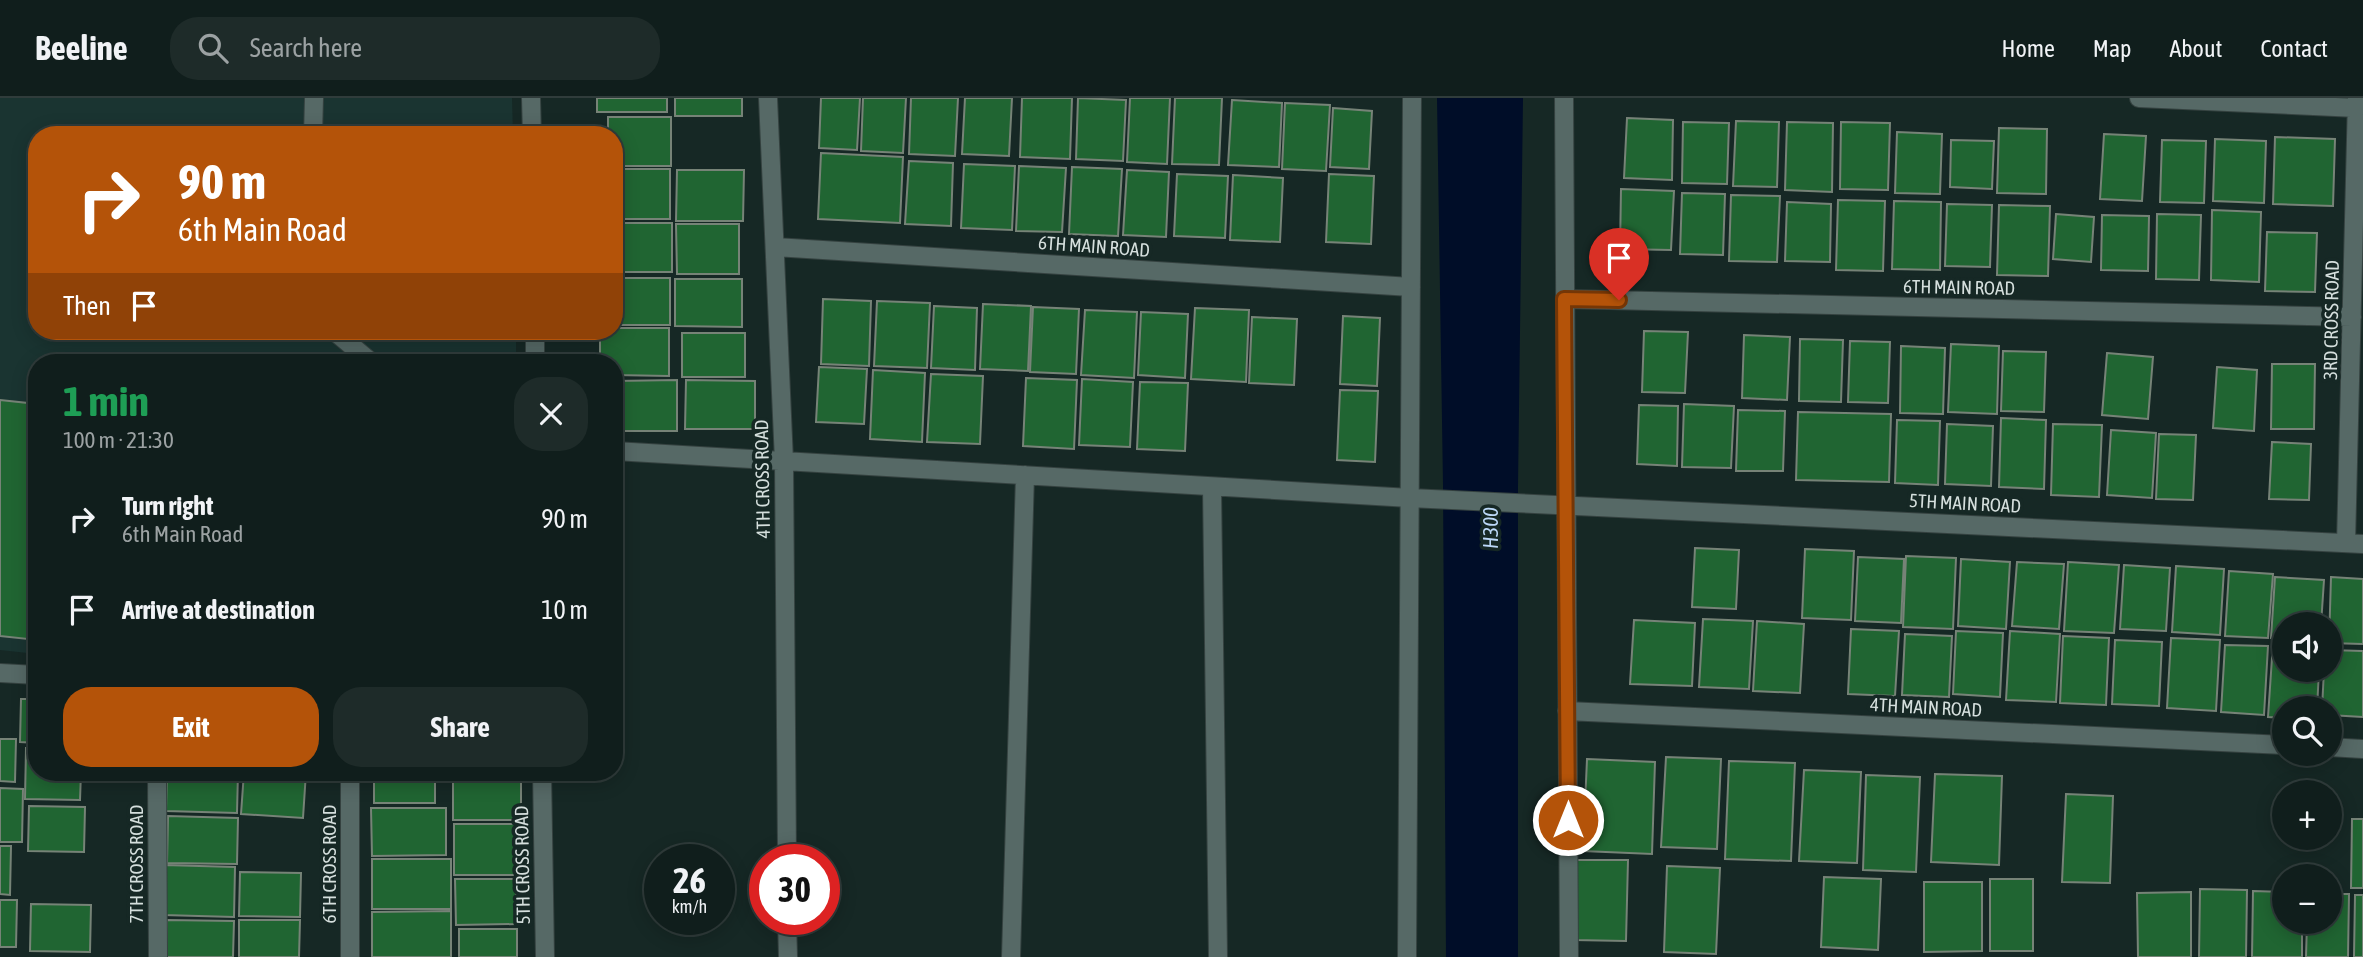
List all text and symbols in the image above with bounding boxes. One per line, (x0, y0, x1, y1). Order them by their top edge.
search box (170, 17, 660, 80)
text: Beeline (35, 29, 128, 67)
icon: search (194, 29, 232, 67)
text: Search here (250, 33, 362, 63)
text: Home (2001, 35, 2055, 62)
text: Map (2093, 35, 2131, 62)
text: About (2169, 35, 2222, 62)
text: Contact (2260, 35, 2328, 62)
text: 90 m (178, 153, 266, 209)
icon: right (63, 154, 154, 245)
text: 6th Main Road (178, 211, 347, 248)
pin (1589, 228, 1649, 300)
street label: 6TH MAIN ROAD (1037, 231, 1151, 261)
icon: arrive (1600, 239, 1638, 277)
street label: 3RD CROSS ROAD (2319, 260, 2343, 380)
street label: 6TH MAIN ROAD (1903, 275, 2015, 299)
icon: arrive (125, 287, 163, 325)
text: Then (63, 291, 111, 321)
text: 1 min (63, 377, 149, 425)
button: close (514, 377, 588, 451)
street label: 4TH CROSS ROAD (750, 419, 774, 539)
text: 100 m · 21:30 (63, 427, 174, 453)
street label: 5TH MAIN ROAD (1909, 489, 2021, 517)
text: Turn right (122, 491, 213, 521)
icon: right (63, 500, 101, 538)
text: 90 m (541, 504, 588, 534)
water label: H300 (1478, 507, 1502, 549)
text: 6th Main Road (122, 521, 243, 547)
icon: arrive (63, 591, 101, 629)
text: Arrive at destination (122, 595, 315, 625)
text: 10 m (541, 595, 588, 625)
map controls (2272, 612, 2342, 934)
button: sound (2272, 612, 2342, 682)
button: Exit (63, 687, 319, 767)
button: Share (333, 687, 588, 767)
street label: 4TH MAIN ROAD (1870, 693, 1982, 721)
button: search (2272, 696, 2342, 766)
button: + (2272, 780, 2342, 850)
position arrow (1531, 783, 1605, 857)
street label: 7TH CROSS ROAD (125, 805, 147, 923)
street label: 6TH CROSS ROAD (318, 805, 340, 923)
street label: 5TH CROSS ROAD (510, 805, 534, 925)
speed limit sign: 30 (749, 844, 840, 935)
text: 26 (673, 860, 706, 900)
button: − (2272, 864, 2342, 934)
text: km/h (672, 896, 707, 917)

